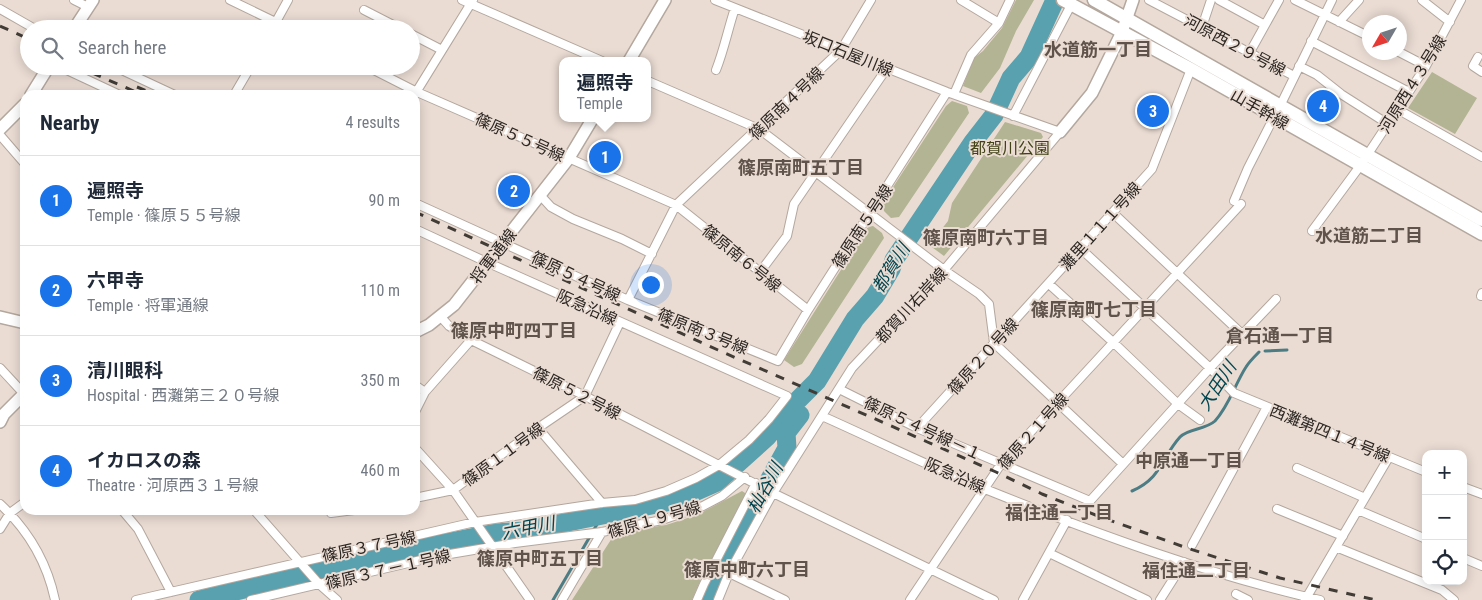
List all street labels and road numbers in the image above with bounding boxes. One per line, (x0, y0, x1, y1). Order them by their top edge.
street label: 河原西２９号線 (1181, 11, 1289, 80)
street label: 坂口石屋川線 (800, 27, 896, 80)
street label: 河原西４３号線 (1375, 32, 1450, 137)
street label: 篠原南４号線 (745, 63, 827, 144)
street label: 山手幹線 (1227, 85, 1292, 134)
street label: 篠原５５号線 (472, 109, 568, 166)
street label: 灘里１１１号線 (1056, 178, 1145, 274)
street label: 篠原南５号線 (828, 181, 897, 272)
street label: 篠原南６号線 (698, 221, 785, 296)
street label: 将軍通線 (466, 225, 521, 287)
street label: 篠原５４号線 (528, 248, 623, 305)
street label: 都賀川右岸線 (872, 264, 951, 347)
street label: 阪急沿線 (554, 286, 620, 329)
street label: 篠原南３号線 (655, 305, 751, 358)
street label: 篠原２０号線 (944, 314, 1023, 398)
street label: 篠原５２号線 (530, 363, 624, 424)
street label: 篠原２１号線 (994, 389, 1073, 473)
street label: 篠原５４号線－１ (861, 393, 985, 464)
street label: 西灘第四１４号線 (1267, 401, 1393, 466)
street label: 篠原１１号線 (459, 419, 548, 490)
street label: 阪急沿線 (922, 454, 988, 497)
street label: 篠原１９号線 (605, 497, 703, 542)
street label: 篠原３７号線 (320, 527, 418, 566)
street label: 篠原３７－１号線 (324, 546, 453, 593)

